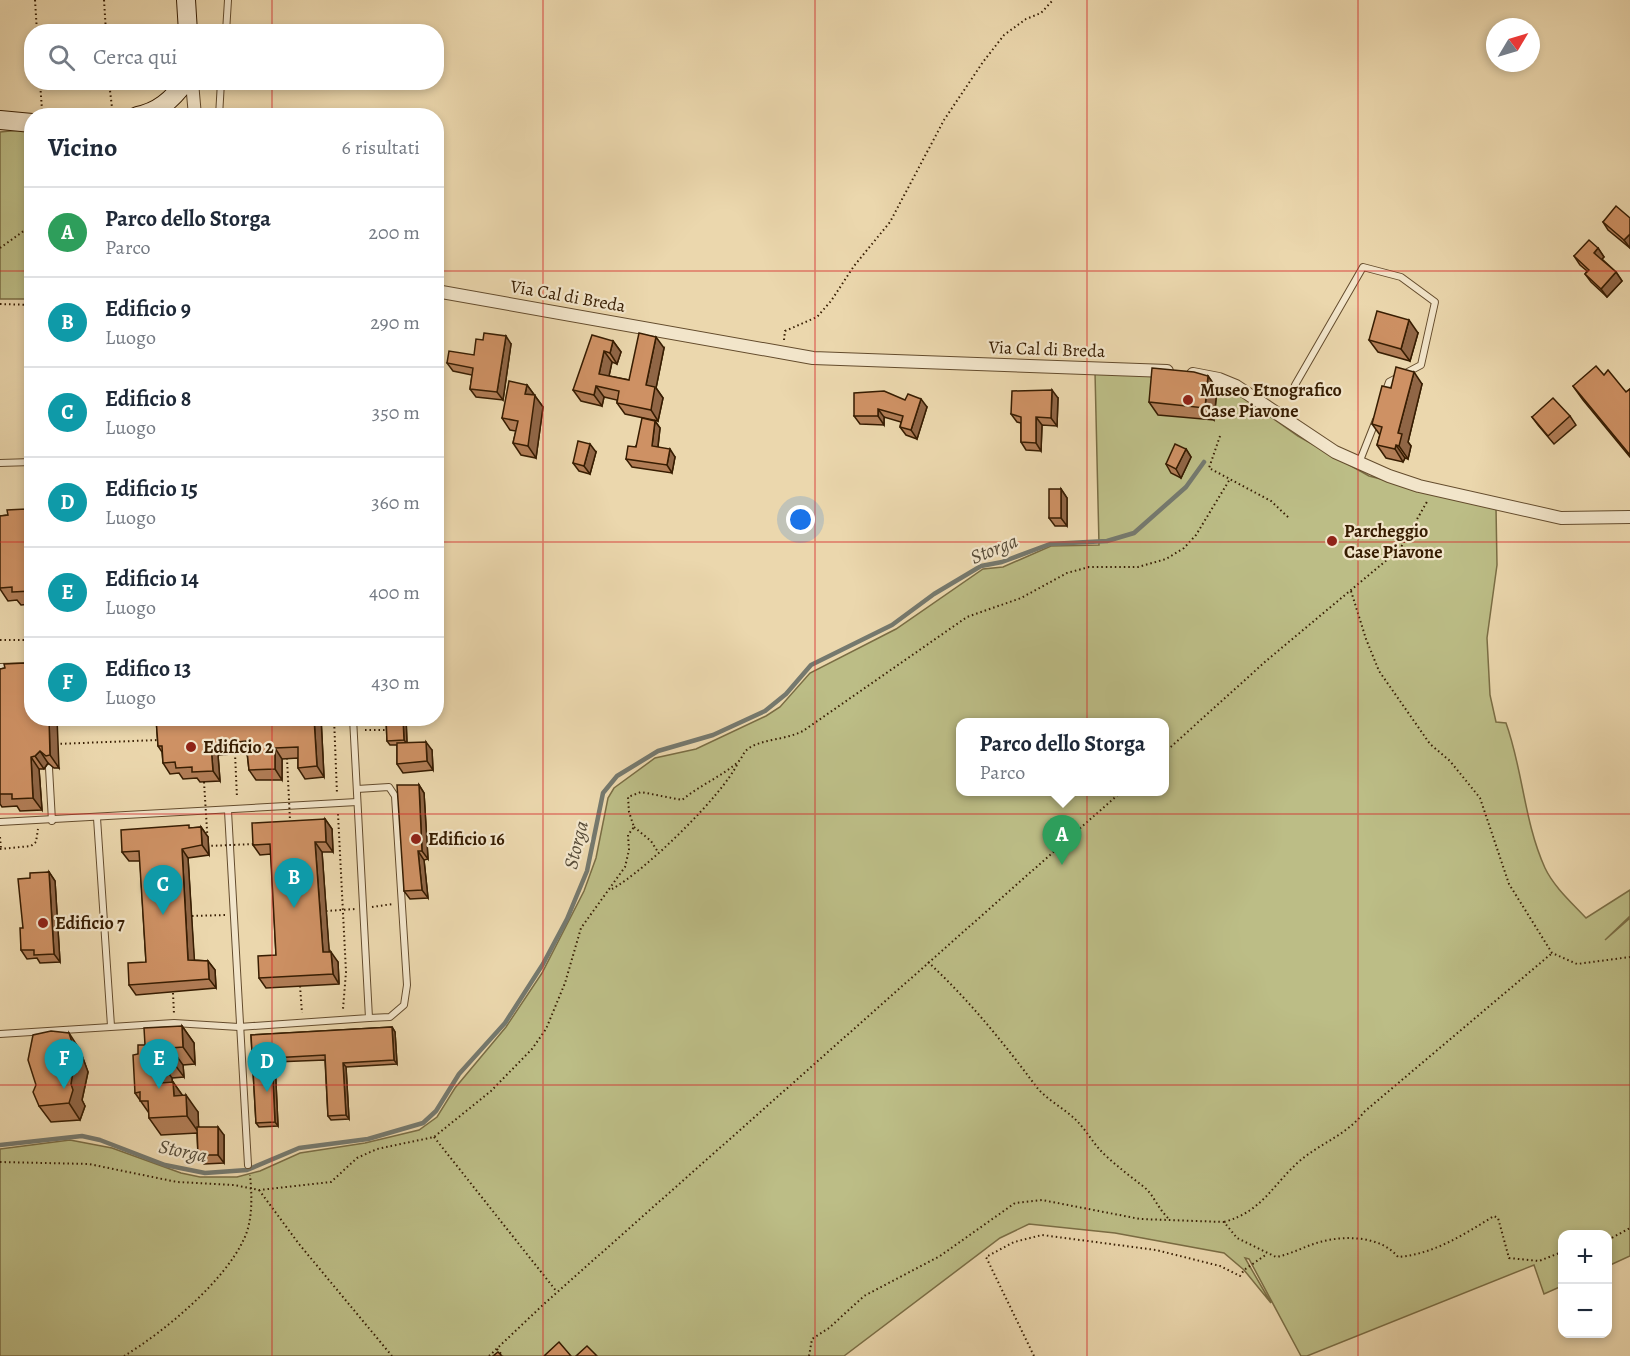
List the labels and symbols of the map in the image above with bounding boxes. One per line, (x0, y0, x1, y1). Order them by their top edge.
north arrow (1486, 18, 1540, 72)
street label: Via Cal di Breda (508, 274, 628, 318)
street label: Via Cal di Breda (987, 335, 1106, 363)
place label: Museo Etnografico Case Piavone (1200, 378, 1342, 423)
marker: Museo Etnografico Case Piavone (1181, 393, 1195, 407)
your location (786, 505, 815, 534)
place label: Parcheggio Case Piavone (1344, 519, 1442, 564)
water label: Storga (966, 527, 1022, 571)
marker: Parcheggio Case Piavone (1325, 534, 1339, 548)
place label: Edificio 2 (203, 735, 274, 759)
marker: Edificio 2 (184, 740, 198, 754)
pin: A (1042, 816, 1082, 865)
water label: Storga (557, 818, 595, 872)
place label: Edificio 16 (428, 827, 505, 851)
marker: Edificio 16 (409, 832, 423, 846)
pin: B (274, 858, 314, 908)
pin: C (144, 866, 182, 915)
place label: Edificio 7 (55, 911, 125, 935)
marker: Edificio 7 (36, 916, 50, 930)
pin: F (44, 1040, 84, 1089)
pin: E (140, 1040, 178, 1089)
pin: D (248, 1042, 286, 1092)
water label: Storga (156, 1133, 210, 1169)

